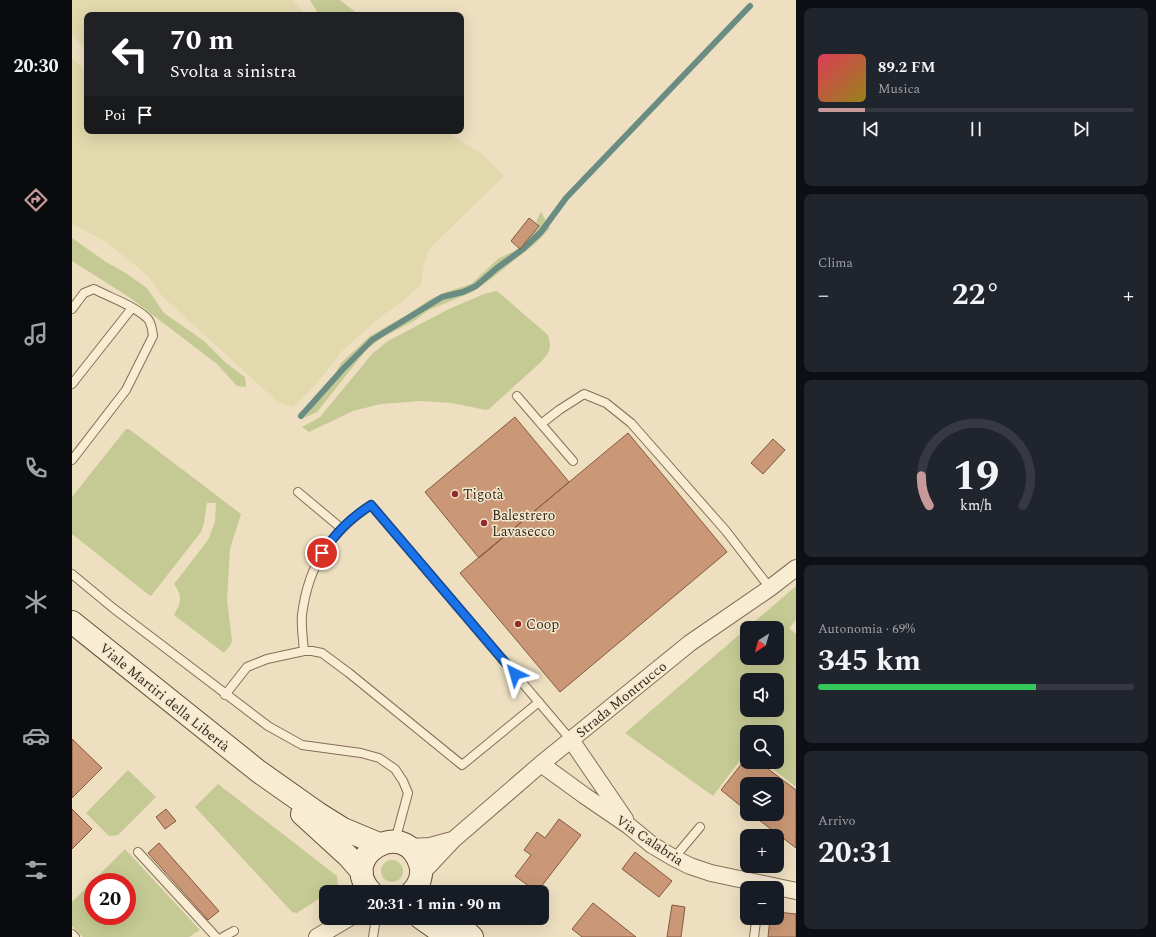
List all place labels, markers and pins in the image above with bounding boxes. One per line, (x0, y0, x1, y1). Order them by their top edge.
place label: Tigotà (463, 484, 504, 505)
marker: Tigotà (450, 489, 460, 499)
place label: Balestrero Lavasecco (492, 505, 555, 542)
marker: Balestrero Lavasecco (479, 518, 489, 528)
pin (305, 536, 339, 570)
place label: Coop (526, 614, 559, 635)
marker: Coop (513, 619, 523, 629)

